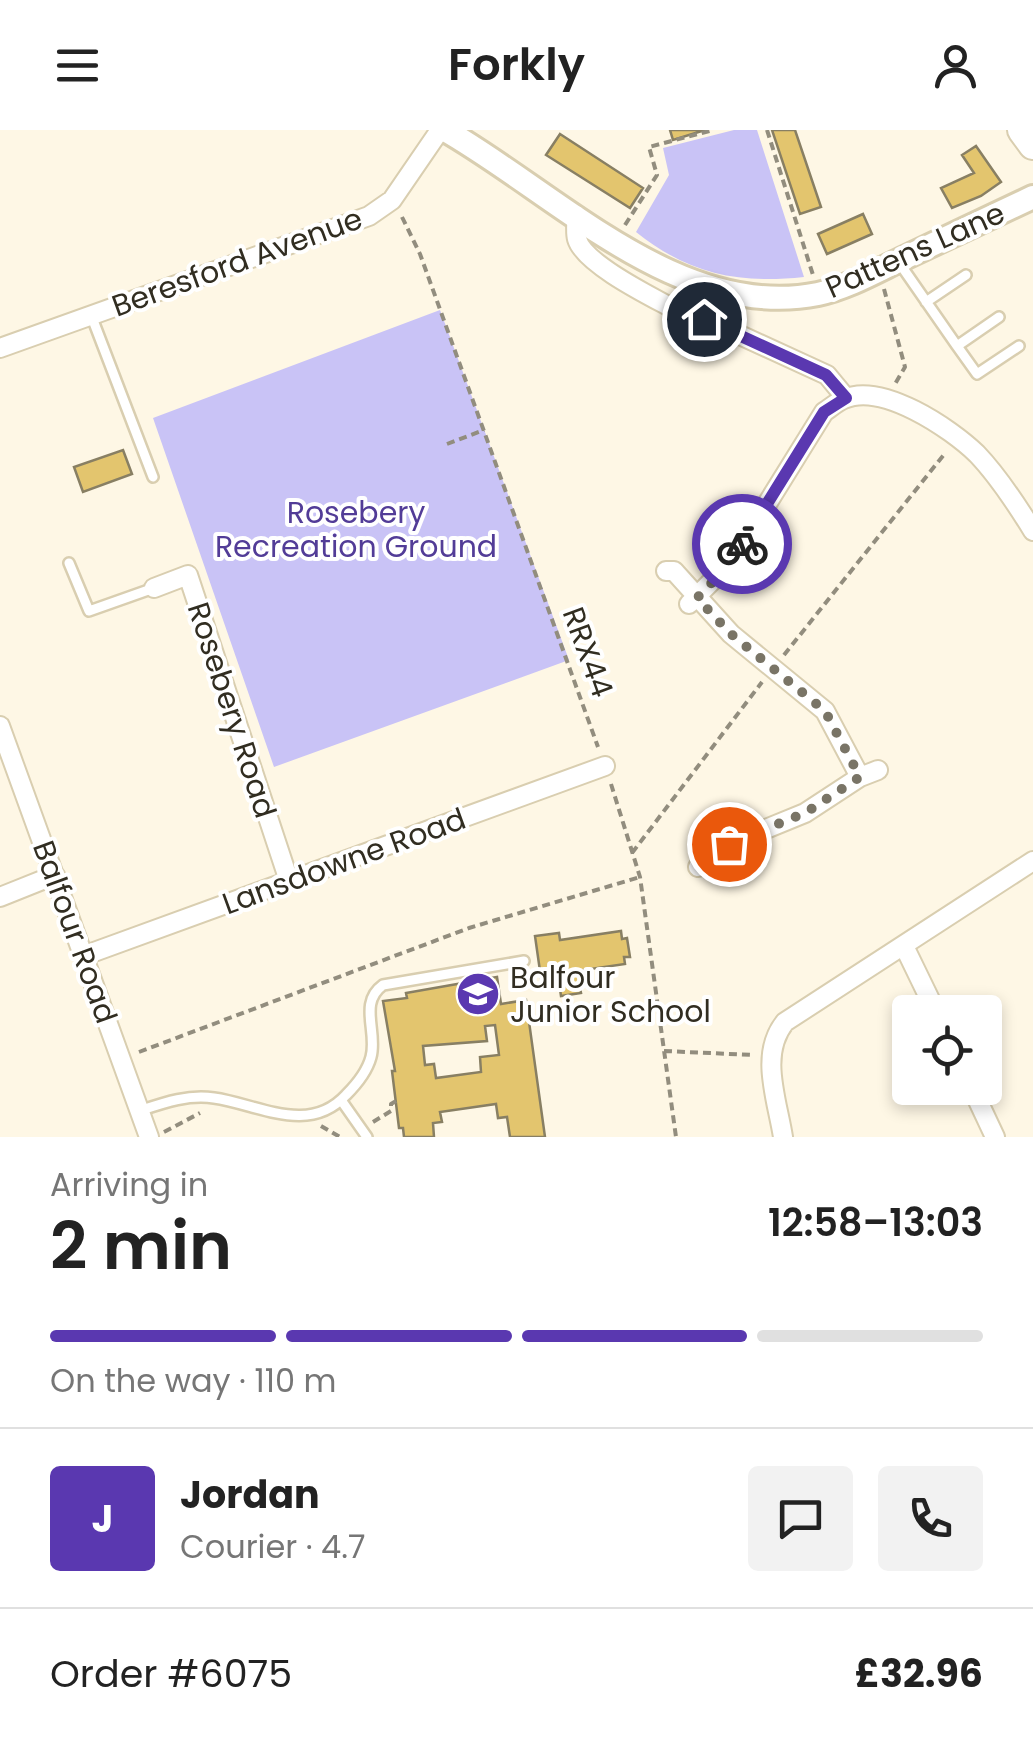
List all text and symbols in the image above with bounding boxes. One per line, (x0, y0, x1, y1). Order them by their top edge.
text: Forkly (448, 33, 585, 96)
icon: menu (50, 38, 105, 93)
icon: person (928, 38, 983, 93)
street label: Pattens Lane (819, 191, 1011, 309)
street label: Beresford Avenue (106, 197, 368, 327)
pin (662, 277, 747, 362)
icon: home (677, 292, 732, 347)
park label: Rosebery Recreation Ground (215, 491, 497, 568)
courier (692, 494, 792, 594)
icon: bike (715, 517, 770, 572)
street label: Rosebery Road (177, 597, 287, 823)
street label: RRX44 (552, 601, 624, 703)
street label: Lansdowne Road (216, 797, 472, 925)
pin (687, 802, 772, 887)
icon: bag (702, 817, 757, 872)
street label: Balfour Road (22, 835, 128, 1029)
place label: Balfour Junior School (510, 956, 711, 1033)
school or university icon: Balfour Junior School (455, 971, 501, 1017)
map controls (892, 995, 1002, 1105)
button: locate (892, 995, 1002, 1105)
text: Arriving in (50, 1162, 208, 1207)
text: 12:58–13:03 (768, 1196, 983, 1249)
text: 2 min (50, 1201, 232, 1292)
text: On the way · 110 m (50, 1358, 337, 1403)
button: chat (748, 1466, 853, 1571)
button: phone (878, 1466, 983, 1571)
text: Jordan (180, 1468, 320, 1521)
text: J (92, 1492, 113, 1545)
text: Courier · 4.7 (180, 1524, 365, 1569)
text: Order #6075 (50, 1647, 292, 1700)
text: £32.96 (855, 1647, 983, 1700)

